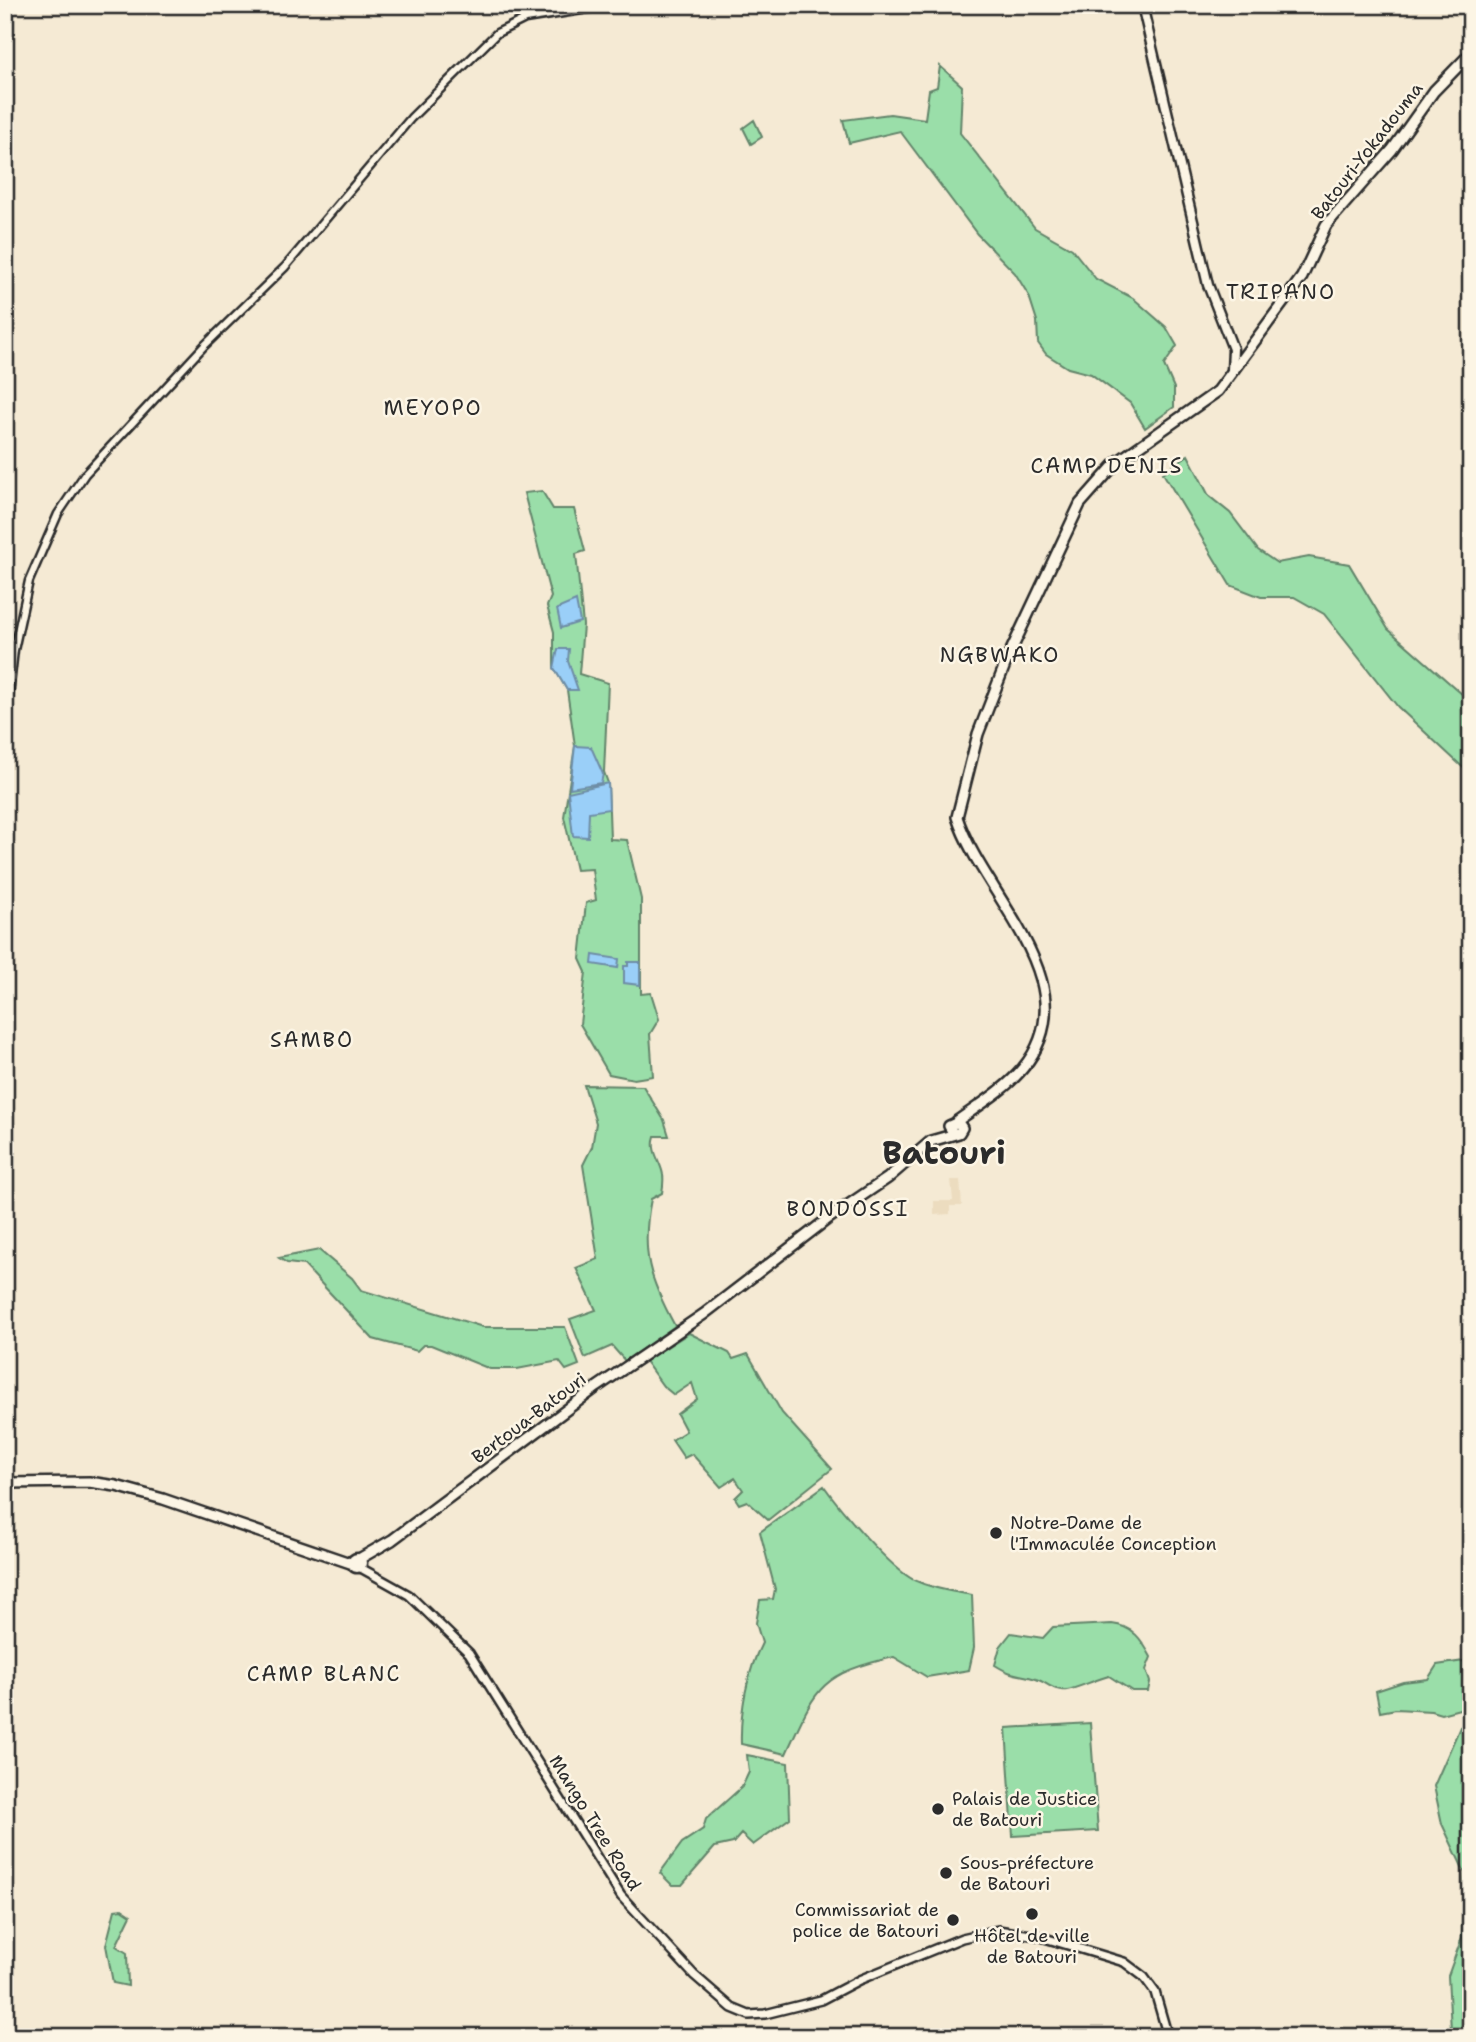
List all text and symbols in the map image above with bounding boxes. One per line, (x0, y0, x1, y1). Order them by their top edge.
street label: Batouri-Yokadouma (1306, 77, 1428, 225)
district label: TRIPANO (1226, 278, 1336, 306)
district label: MEYOPO (383, 394, 483, 422)
district label: CAMP DENIS (1031, 452, 1183, 480)
district label: NGBWAKO (940, 641, 1060, 669)
district label: SAMBO (270, 1026, 354, 1054)
district label: Batouri (882, 1131, 1006, 1174)
district label: BONDOSSI (787, 1195, 909, 1223)
street label: Bertoua-Batouri (467, 1367, 591, 1469)
place label: Notre-Dame de l'Immaculée Conception (1010, 1511, 1217, 1556)
marker: Notre-Dame de l'Immaculée Conception (988, 1525, 1004, 1541)
district label: CAMP BLANC (247, 1660, 401, 1688)
street label: Mango Tree Road (544, 1751, 646, 1895)
place label: Palais de Justice de Batouri (952, 1787, 1097, 1832)
marker: Palais de Justice de Batouri (930, 1801, 946, 1817)
place label: Sous-préfecture de Batouri (960, 1851, 1094, 1896)
marker: Sous-préfecture de Batouri (938, 1865, 954, 1881)
place label: Commissariat de police de Batouri (792, 1898, 939, 1943)
marker: Hôtel de ville de Batouri (1024, 1906, 1040, 1922)
marker: Commissariat de police de Batouri (945, 1912, 961, 1928)
place label: Hôtel de ville de Batouri (974, 1924, 1090, 1969)

